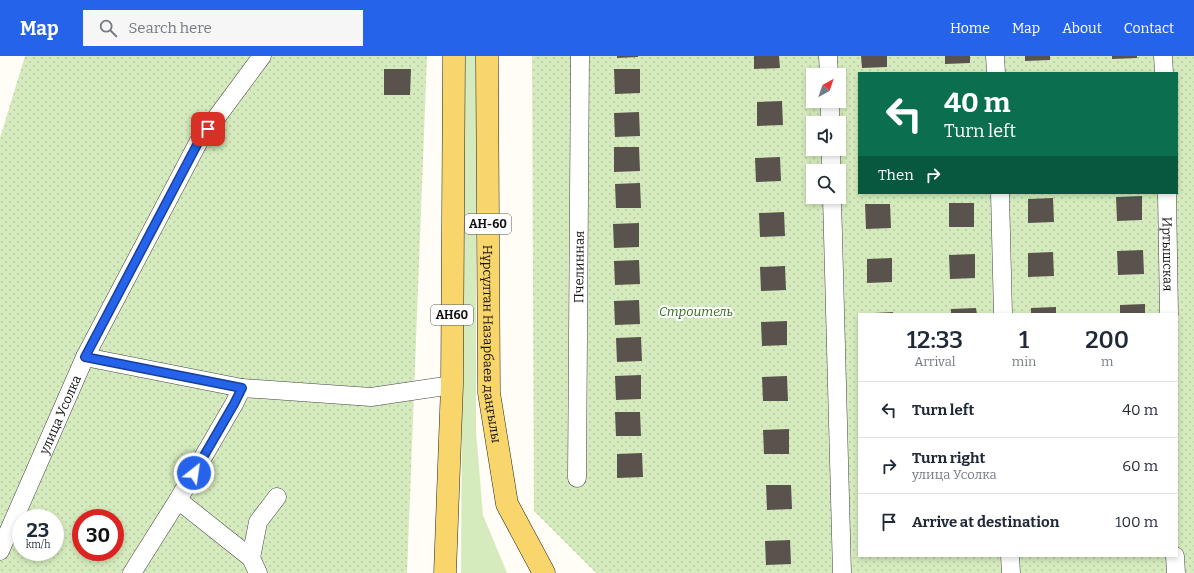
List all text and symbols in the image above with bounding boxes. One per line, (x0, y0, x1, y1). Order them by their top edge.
search box (83, 10, 363, 46)
text: Map (20, 17, 59, 40)
icon: search (97, 17, 119, 39)
text: Search here (129, 19, 212, 37)
text: Home (950, 20, 990, 37)
text: Map (1012, 20, 1040, 37)
text: About (1062, 20, 1102, 37)
text: Contact (1124, 20, 1174, 37)
north arrow (806, 68, 846, 108)
map controls (806, 68, 846, 204)
text: 40 m (944, 86, 1011, 119)
icon: left (878, 88, 930, 140)
pin (191, 112, 225, 146)
button: sound (806, 116, 846, 156)
icon: arrive (197, 118, 219, 140)
text: Turn left (944, 120, 1016, 142)
button: search (806, 164, 846, 204)
icon: right (922, 164, 944, 186)
text: Then (878, 166, 914, 184)
road number: АН-60 (465, 214, 511, 234)
street label: Иртышская (1159, 217, 1176, 291)
street label: Пчелинная (571, 231, 587, 303)
street label: Нұрсұлтан Назарбаев даңғылы (480, 245, 504, 444)
park label: Строитель (659, 304, 733, 319)
road number: АН60 (431, 305, 473, 325)
text: 12:33 (907, 326, 963, 354)
text: 1 (1019, 326, 1029, 354)
text: 200 (1085, 326, 1129, 354)
text: Arrival (914, 354, 956, 369)
text: min (1012, 354, 1036, 369)
text: m (1101, 354, 1113, 369)
street label: улица Усолка (36, 373, 84, 457)
icon: left (878, 399, 900, 421)
text: Turn left (912, 401, 974, 419)
text: 40 m (1122, 401, 1158, 419)
text: Turn right (912, 449, 985, 467)
position arrow (173, 452, 215, 494)
icon: right (878, 455, 900, 477)
text: 60 m (1122, 457, 1158, 475)
text: улица Усолка (912, 467, 997, 482)
speed limit sign: 30 (72, 509, 124, 561)
icon: arrive (878, 511, 900, 533)
text: Arrive at destination (912, 513, 1059, 531)
text: 100 m (1115, 513, 1158, 531)
text: 23 (27, 518, 49, 542)
text: km/h (26, 539, 50, 551)

